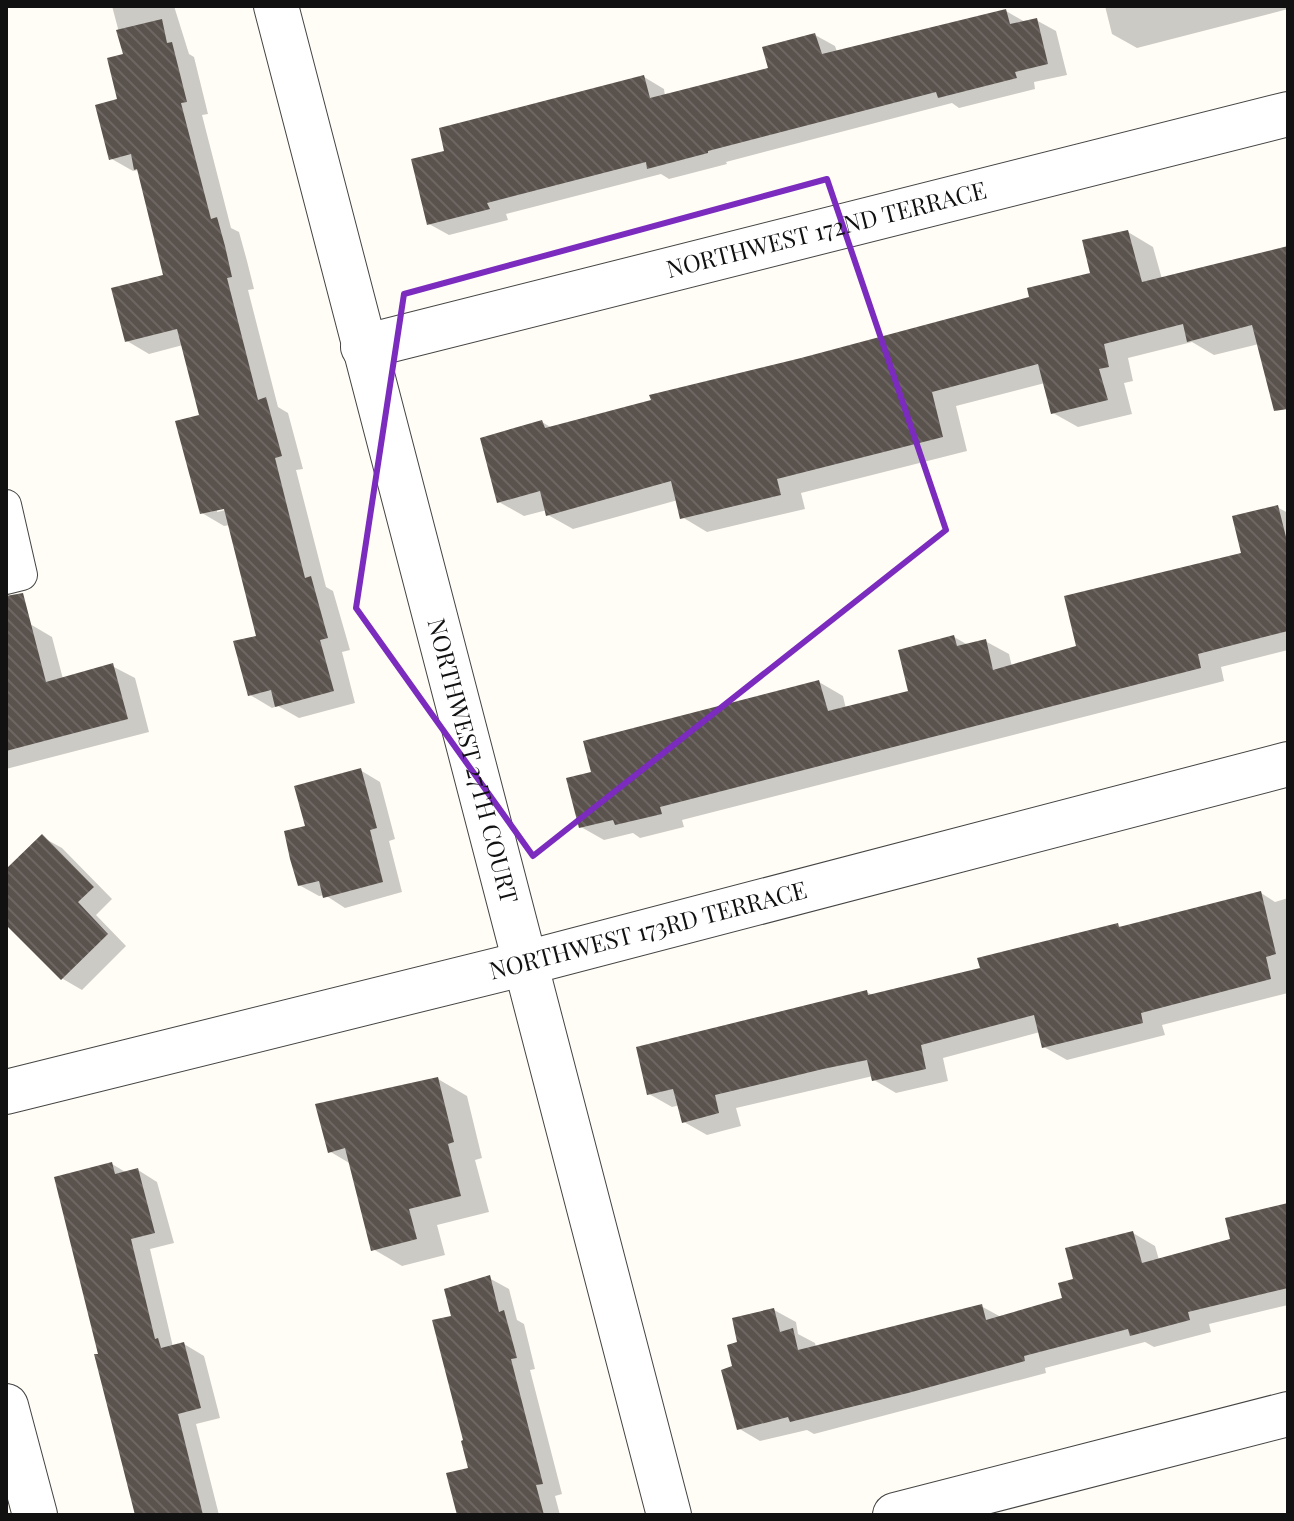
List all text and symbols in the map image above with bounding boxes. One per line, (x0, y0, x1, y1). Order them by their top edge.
street label: NORTHWEST 172ND TERRACE (663, 173, 989, 284)
street label: NORTHWEST 27TH COURT (421, 614, 527, 907)
street label: NORTHWEST 173RD TERRACE (486, 872, 810, 986)

